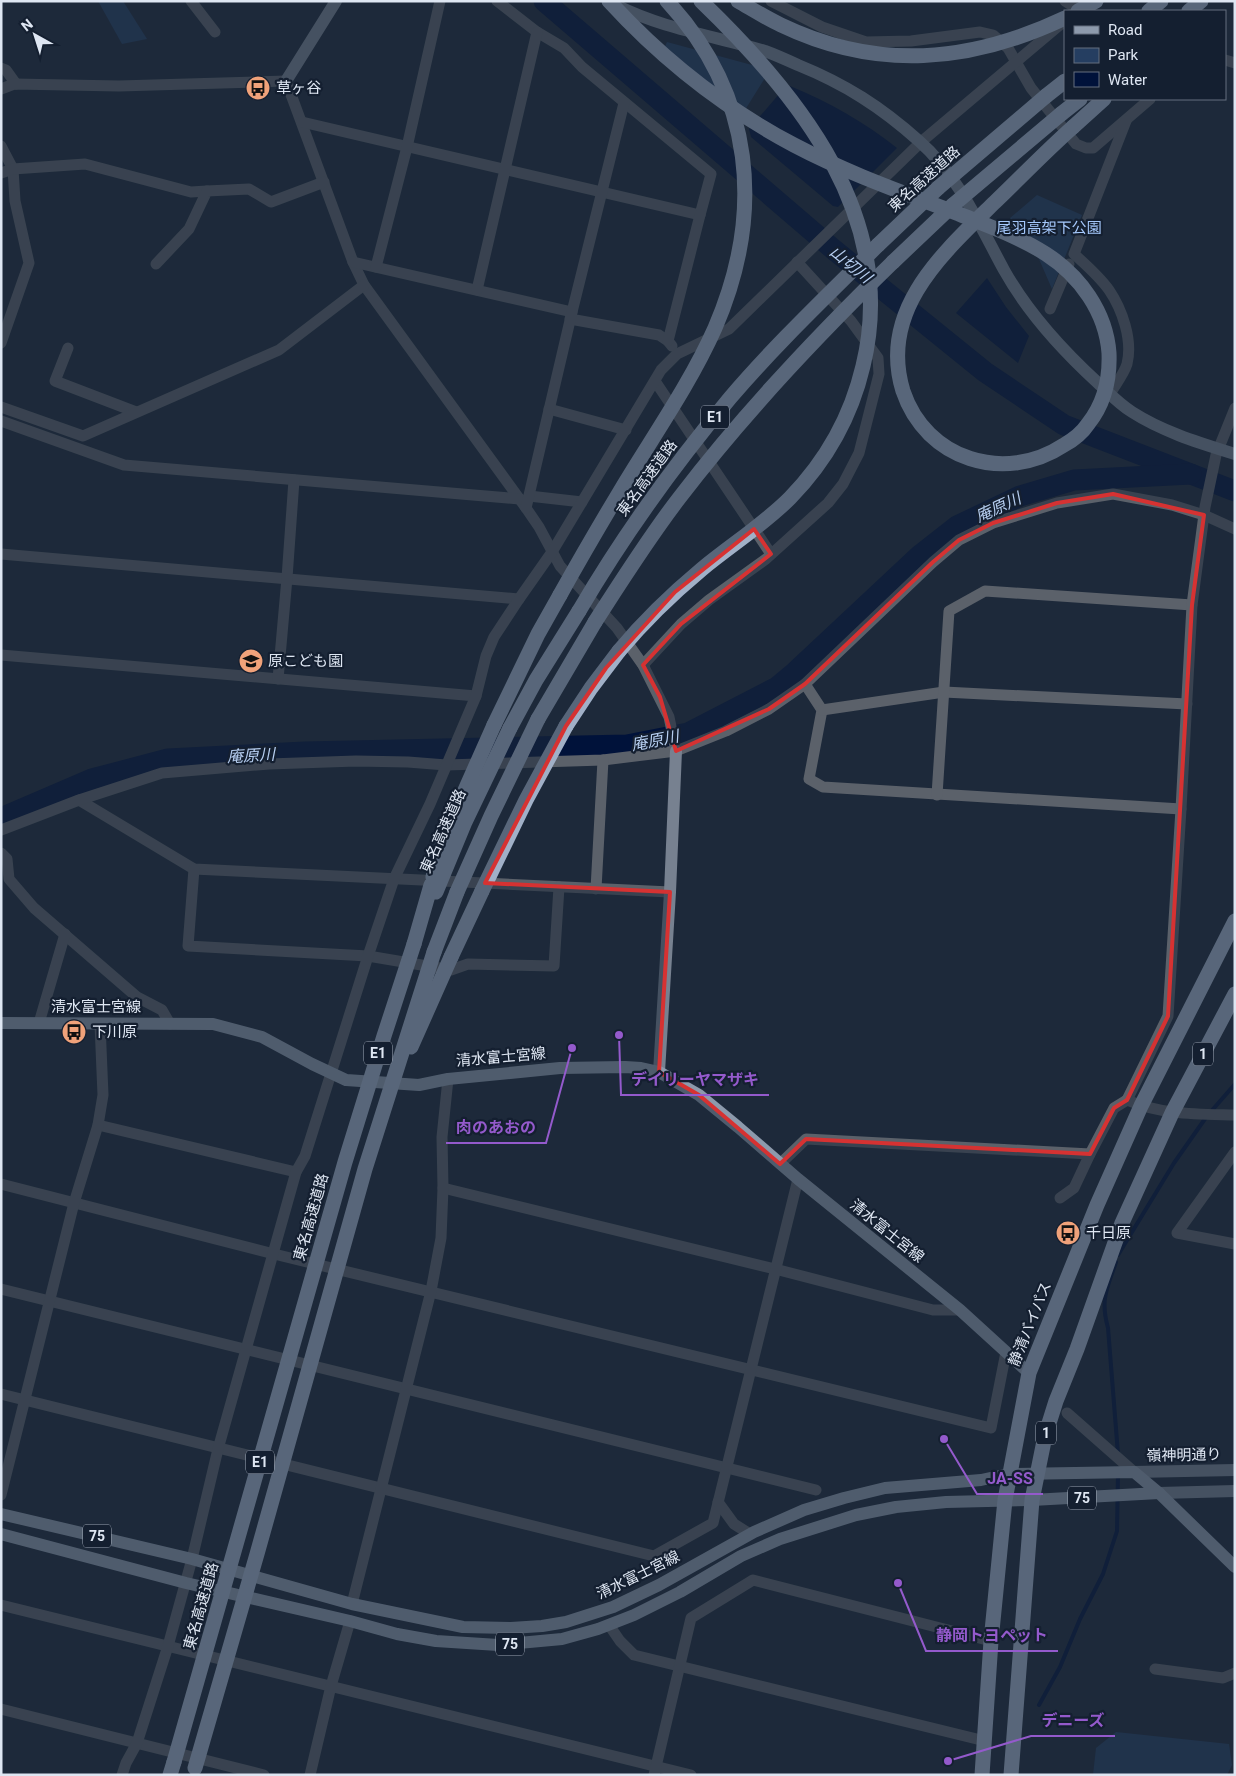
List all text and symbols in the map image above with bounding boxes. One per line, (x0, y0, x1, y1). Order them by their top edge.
north arrow (10, 10, 60, 60)
legend (1064, 10, 1226, 100)
text: N (18, 16, 36, 34)
text: Road (1108, 21, 1142, 39)
text: Park (1108, 46, 1139, 64)
text: Water (1108, 71, 1147, 89)
bus stop icon: 草ヶ谷 (245, 75, 271, 101)
place label: 草ヶ谷 (276, 79, 321, 97)
street label: 東名高速道路 (885, 142, 963, 216)
park label: 尾羽高架下公園 (996, 219, 1102, 237)
water label: 山切川 (826, 242, 877, 288)
road number: E1 (701, 406, 729, 428)
street label: 東名高速道路 (613, 436, 681, 520)
water label: 庵原川 (972, 488, 1026, 526)
school or university icon: 原こども園 (238, 648, 264, 674)
place label: 原こども園 (268, 652, 343, 670)
water label: 庵原川 (630, 726, 682, 754)
water label: 庵原川 (227, 745, 277, 766)
street label: 東名高速道路 (416, 786, 470, 876)
street label: 清水富士宮線 (51, 998, 141, 1016)
bus stop icon: 下川原 (61, 1019, 87, 1045)
place label: 下川原 (92, 1023, 137, 1041)
road number: E1 (364, 1042, 392, 1064)
road number: 1 (1193, 1042, 1213, 1066)
street label: 清水富士宮線 (455, 1044, 547, 1070)
callout: デイリーヤマザキ (621, 1064, 769, 1095)
text: デイリーヤマザキ (631, 1070, 759, 1089)
callout: 肉のあおの (446, 1112, 546, 1143)
text: 肉のあおの (456, 1118, 536, 1137)
street label: 東名高速道路 (290, 1171, 332, 1263)
street label: 清水富士宮線 (846, 1196, 928, 1266)
bus stop icon: 千日原 (1055, 1220, 1081, 1246)
place label: 千日原 (1086, 1224, 1131, 1242)
street label: 静清バイパス (1005, 1279, 1055, 1369)
road number: 1 (1036, 1422, 1056, 1445)
street label: 嶺神明通り (1146, 1445, 1222, 1465)
road number: E1 (246, 1450, 274, 1474)
callout: JA-SS (977, 1463, 1043, 1494)
text: JA-SS (987, 1469, 1033, 1488)
road number: 75 (1068, 1486, 1096, 1510)
road number: 75 (83, 1524, 111, 1548)
street label: 清水富士宮線 (594, 1547, 682, 1603)
street label: 東名高速道路 (180, 1560, 222, 1652)
callout: 静岡トヨペット (926, 1620, 1058, 1651)
text: 静岡トヨペット (936, 1626, 1048, 1645)
road number: 75 (496, 1632, 524, 1656)
callout: デニーズ (1031, 1705, 1115, 1736)
text: デニーズ (1041, 1711, 1105, 1730)

